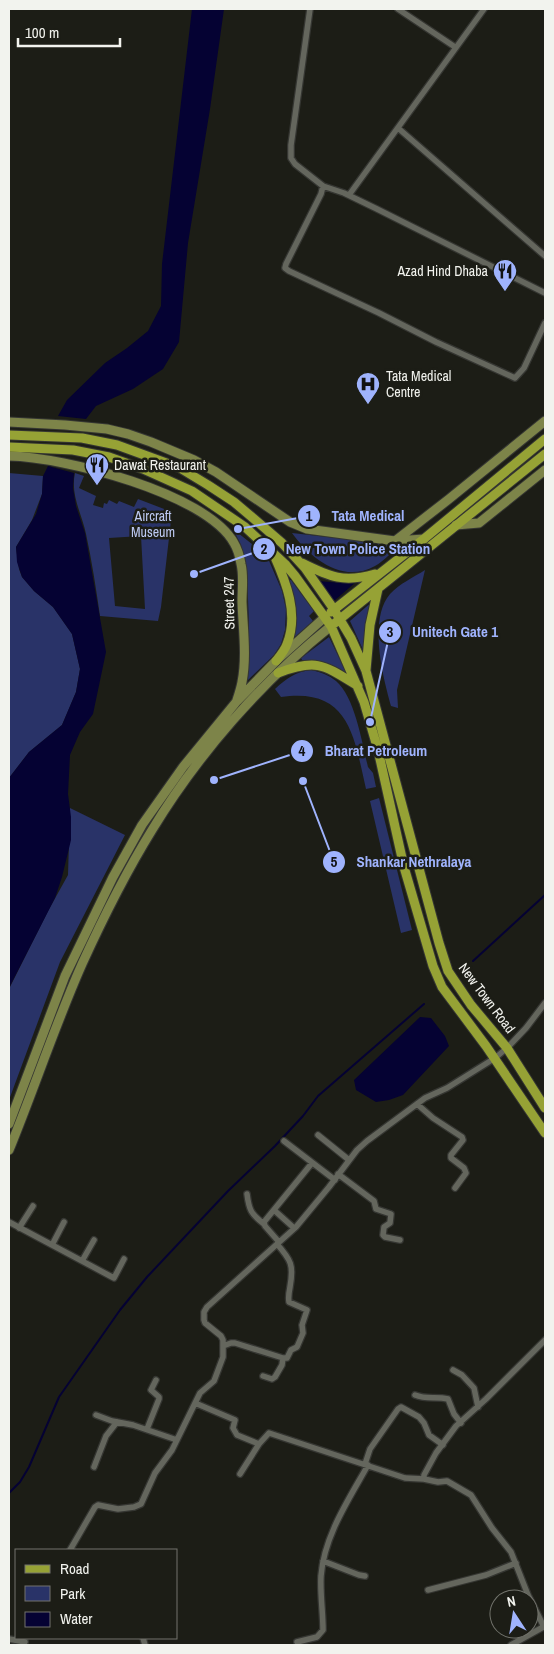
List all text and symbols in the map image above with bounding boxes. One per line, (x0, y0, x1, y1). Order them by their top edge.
scale bar (18, 15, 120, 47)
text: 100 m (25, 22, 59, 43)
restaurant icon: Azad Hind Dhaba (492, 258, 518, 292)
place label: Azad Hind Dhaba (396, 262, 489, 280)
place label: Tata Medical Centre (386, 367, 451, 401)
hospital icon: Tata Medical Centre (355, 371, 381, 405)
restaurant icon: Dawat Restaurant (84, 452, 110, 486)
place label: Dawat Restaurant (114, 456, 206, 474)
callout: Tata Medical (297, 501, 414, 531)
text: 1 (306, 505, 313, 526)
text: Tata Medical (332, 505, 404, 526)
park label: Aircraft Museum (131, 507, 175, 541)
callout: New Town Police Station (251, 534, 441, 564)
text: 2 (261, 538, 268, 559)
text: New Town Police Station (286, 538, 430, 559)
street label: Street 247 (220, 576, 238, 630)
callout: Unitech Gate 1 (377, 617, 508, 647)
text: 3 (387, 621, 394, 642)
text: Unitech Gate 1 (412, 621, 498, 642)
callout: Bharat Petroleum (290, 736, 437, 766)
text: 4 (299, 740, 306, 761)
text: Bharat Petroleum (325, 740, 427, 761)
callout: Shankar Nethralaya (321, 847, 481, 877)
text: 5 (331, 851, 338, 872)
text: Shankar Nethralaya (357, 851, 472, 872)
street label: New Town Road (455, 959, 519, 1037)
legend (15, 1549, 178, 1639)
text: Road (60, 1558, 89, 1579)
text: Park (60, 1583, 86, 1604)
north arrow (489, 1589, 539, 1639)
text: N (505, 1592, 517, 1611)
text: Water (60, 1608, 92, 1629)

